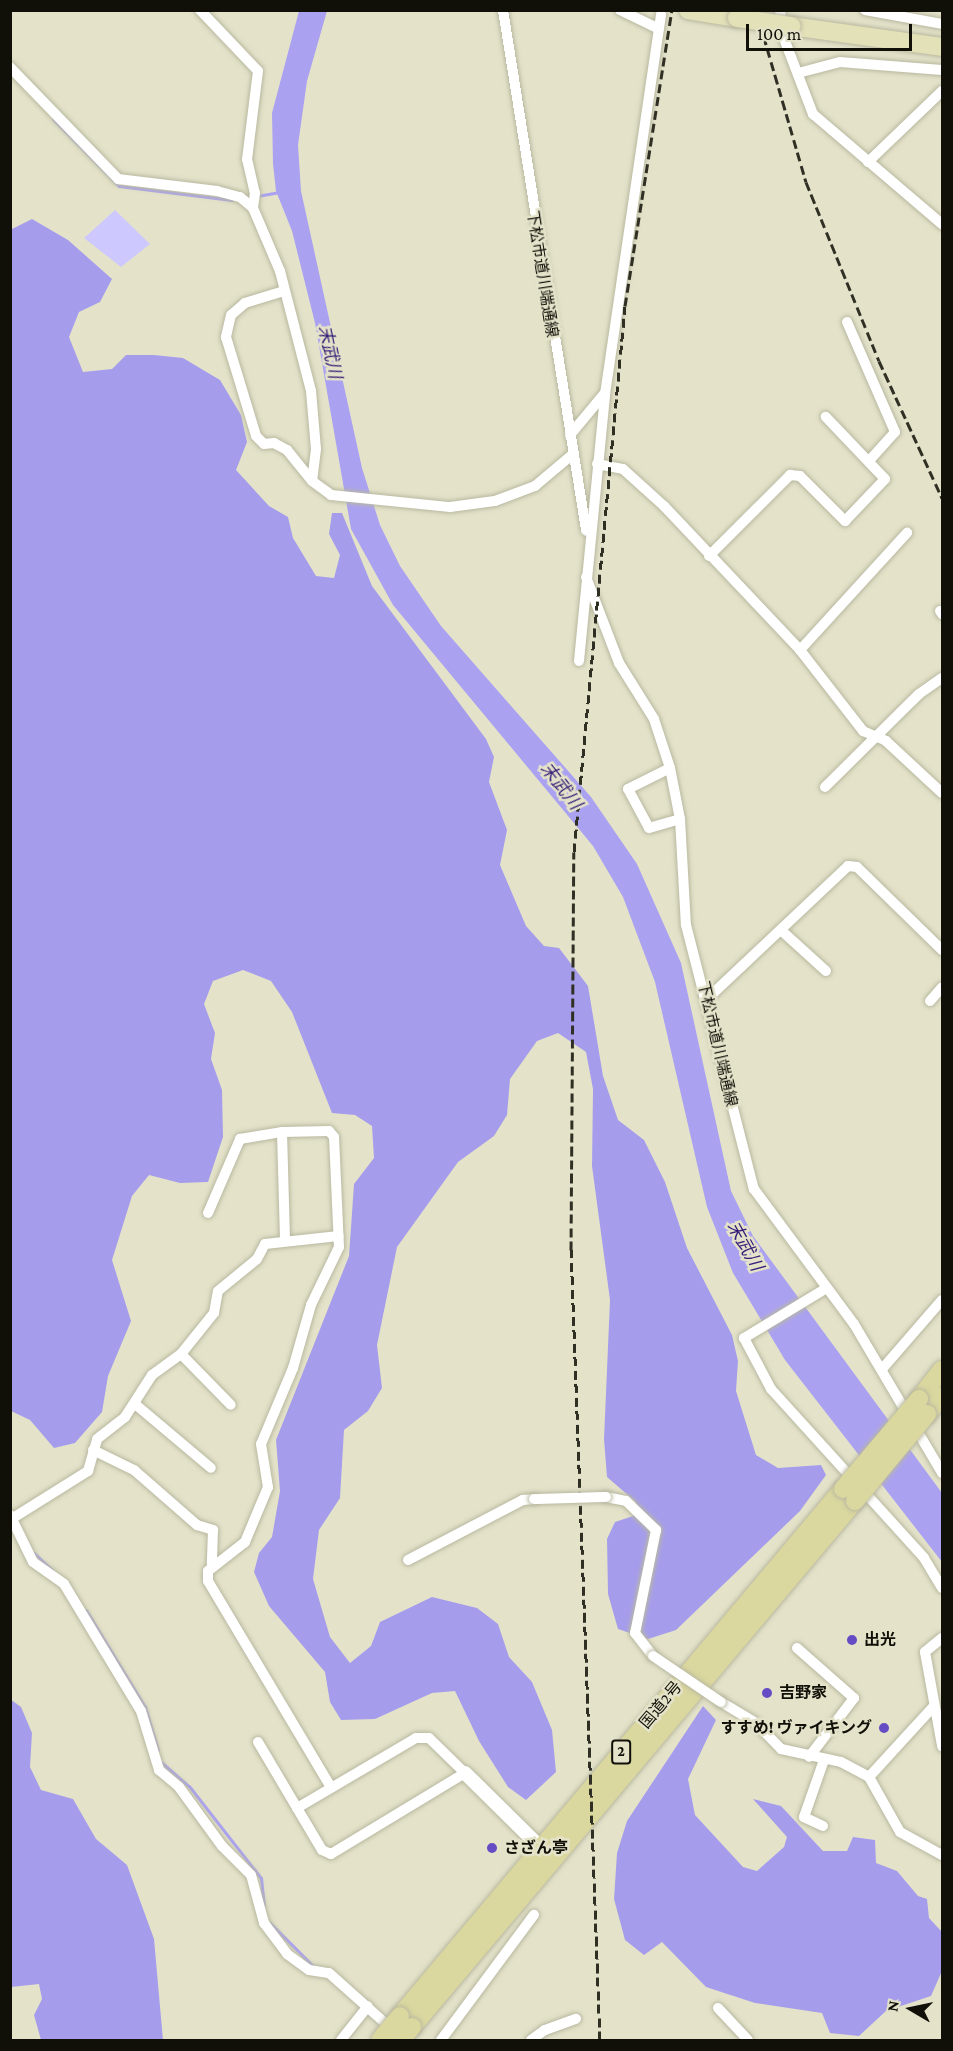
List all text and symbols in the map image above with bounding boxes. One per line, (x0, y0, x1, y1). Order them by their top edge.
scale bar (749, 12, 916, 50)
text: 100 m (757, 24, 801, 44)
street label: 下松市道川端通線 (523, 209, 561, 339)
water label: 末武川 (314, 323, 346, 381)
water label: 末武川 (536, 758, 586, 814)
street label: 下松市道川端通線 (693, 979, 741, 1109)
water label: 末武川 (722, 1217, 768, 1275)
place label: 出光 (864, 1630, 896, 1650)
marker: 出光 (845, 1633, 859, 1647)
street label: 国道2号 (636, 1678, 686, 1732)
place label: 吉野家 (779, 1683, 827, 1703)
marker: 吉野家 (760, 1686, 774, 1700)
place label: すすめ! ヴァイキング (720, 1718, 872, 1738)
marker: すすめ! ヴァイキング (877, 1721, 891, 1735)
road number: 2 (610, 1740, 632, 1764)
place label: さざん亭 (504, 1838, 568, 1858)
marker: さざん亭 (485, 1841, 499, 1855)
north arrow (881, 1979, 941, 2039)
text: N (883, 1999, 902, 2013)

